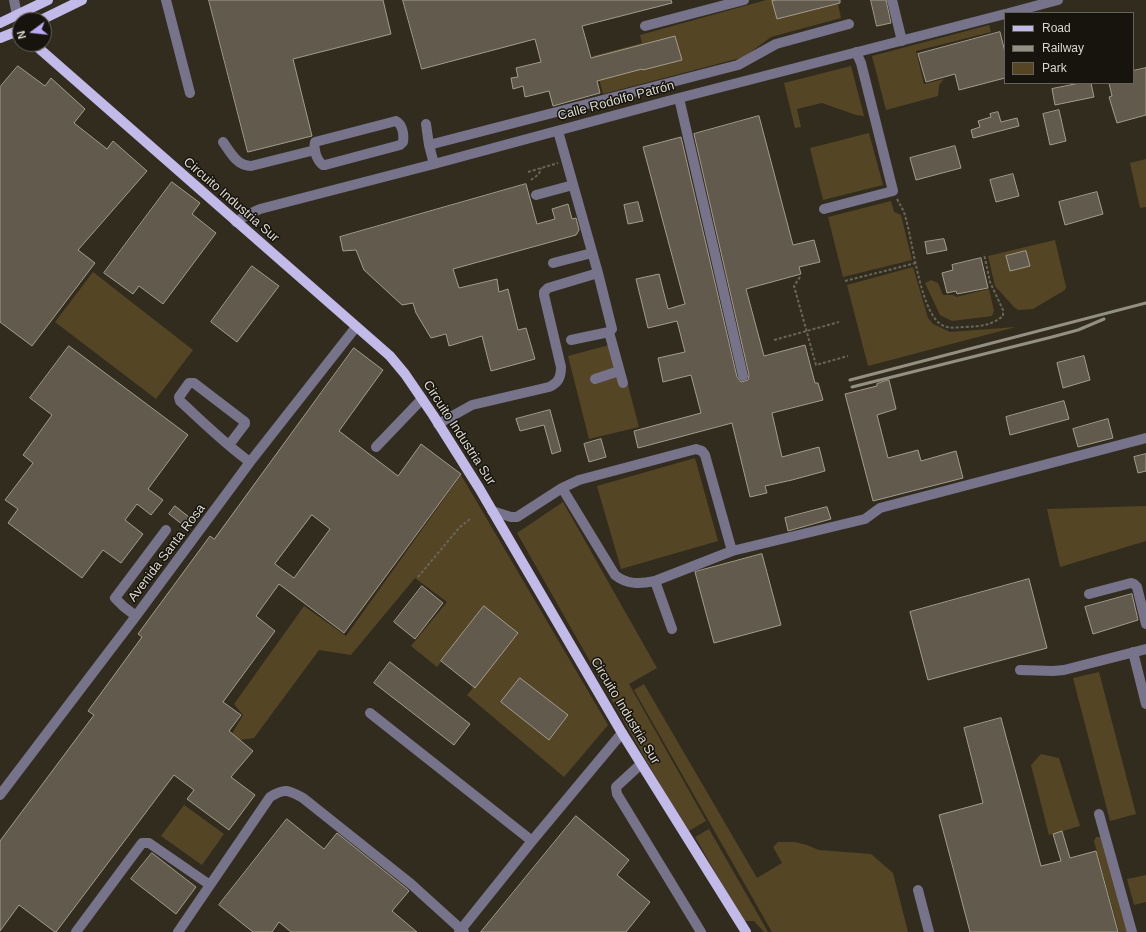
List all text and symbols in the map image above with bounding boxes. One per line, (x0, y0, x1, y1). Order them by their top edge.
north arrow (12, 12, 52, 52)
legend (1004, 12, 1134, 84)
text: Road (1042, 21, 1071, 35)
text: N (15, 29, 28, 40)
text: Railway (1042, 41, 1084, 55)
text: Park (1042, 61, 1067, 75)
street label: Calle Rodolfo Patrón (556, 78, 676, 124)
street label: Circuito Industria Sur (180, 154, 282, 246)
street label: Circuito Industria Sur (419, 378, 499, 488)
street label: Avenida Santa Rosa (125, 501, 209, 605)
street label: Circuito Industria Sur (587, 655, 663, 767)

